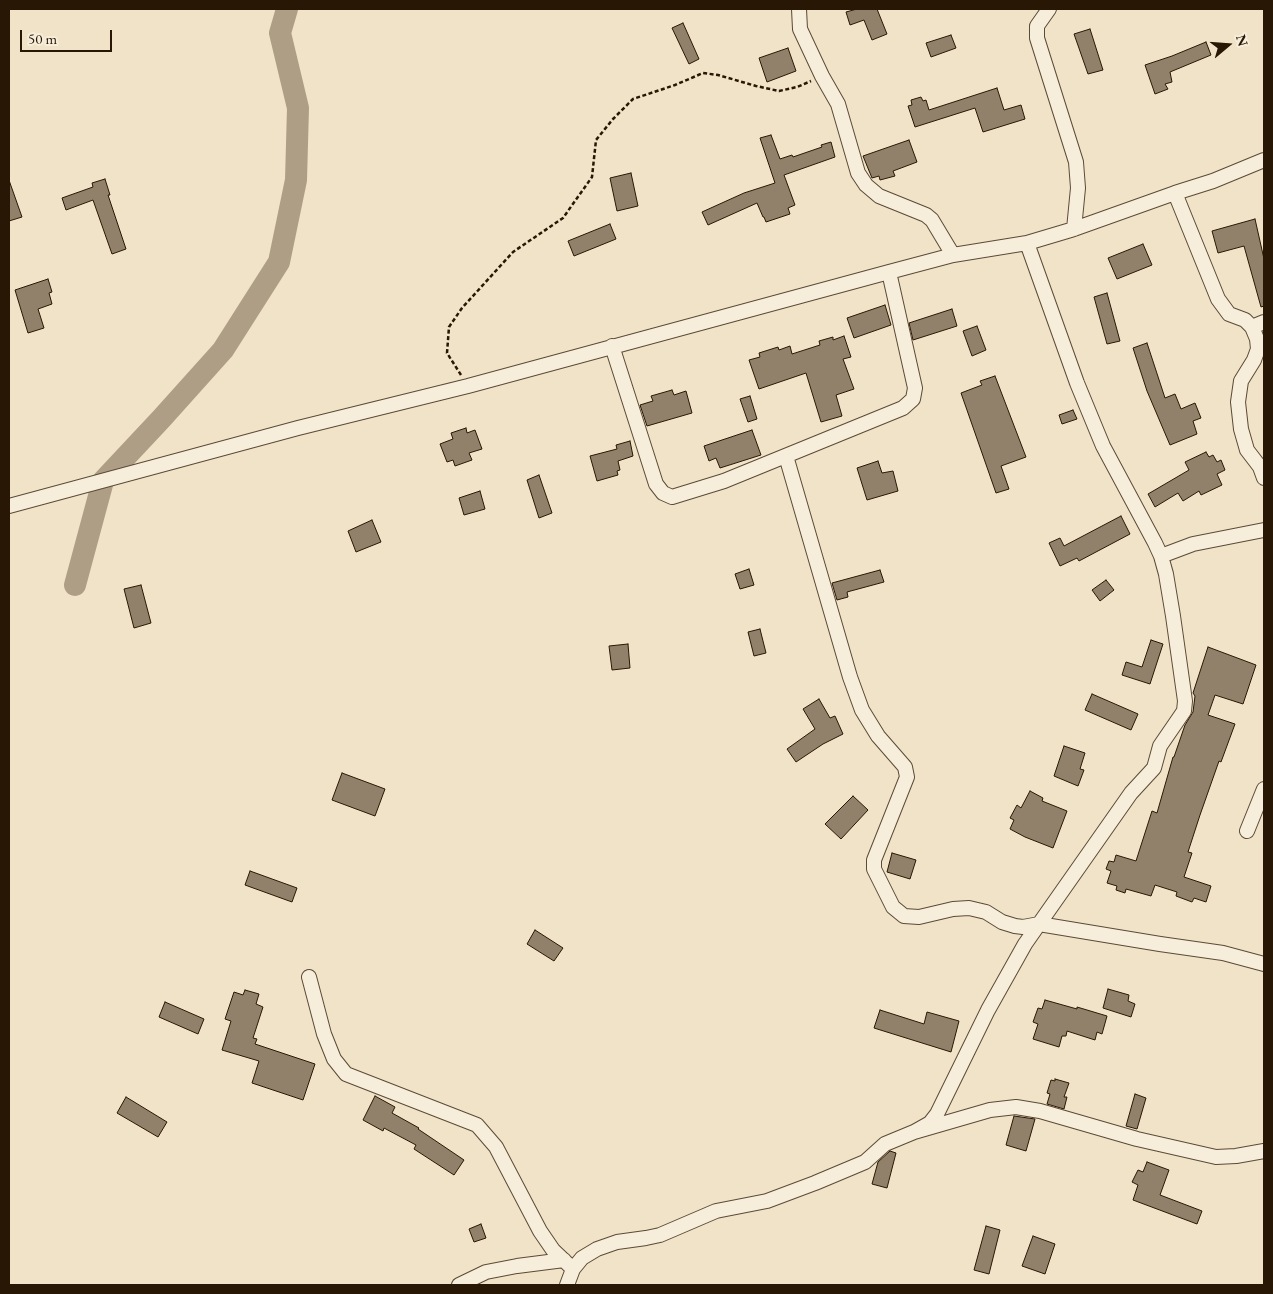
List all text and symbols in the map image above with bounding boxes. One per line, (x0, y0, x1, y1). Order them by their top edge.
scale bar (22, 20, 115, 52)
north arrow (1203, 20, 1253, 70)
text: 50 m (28, 29, 57, 48)
text: N (1232, 32, 1253, 49)

